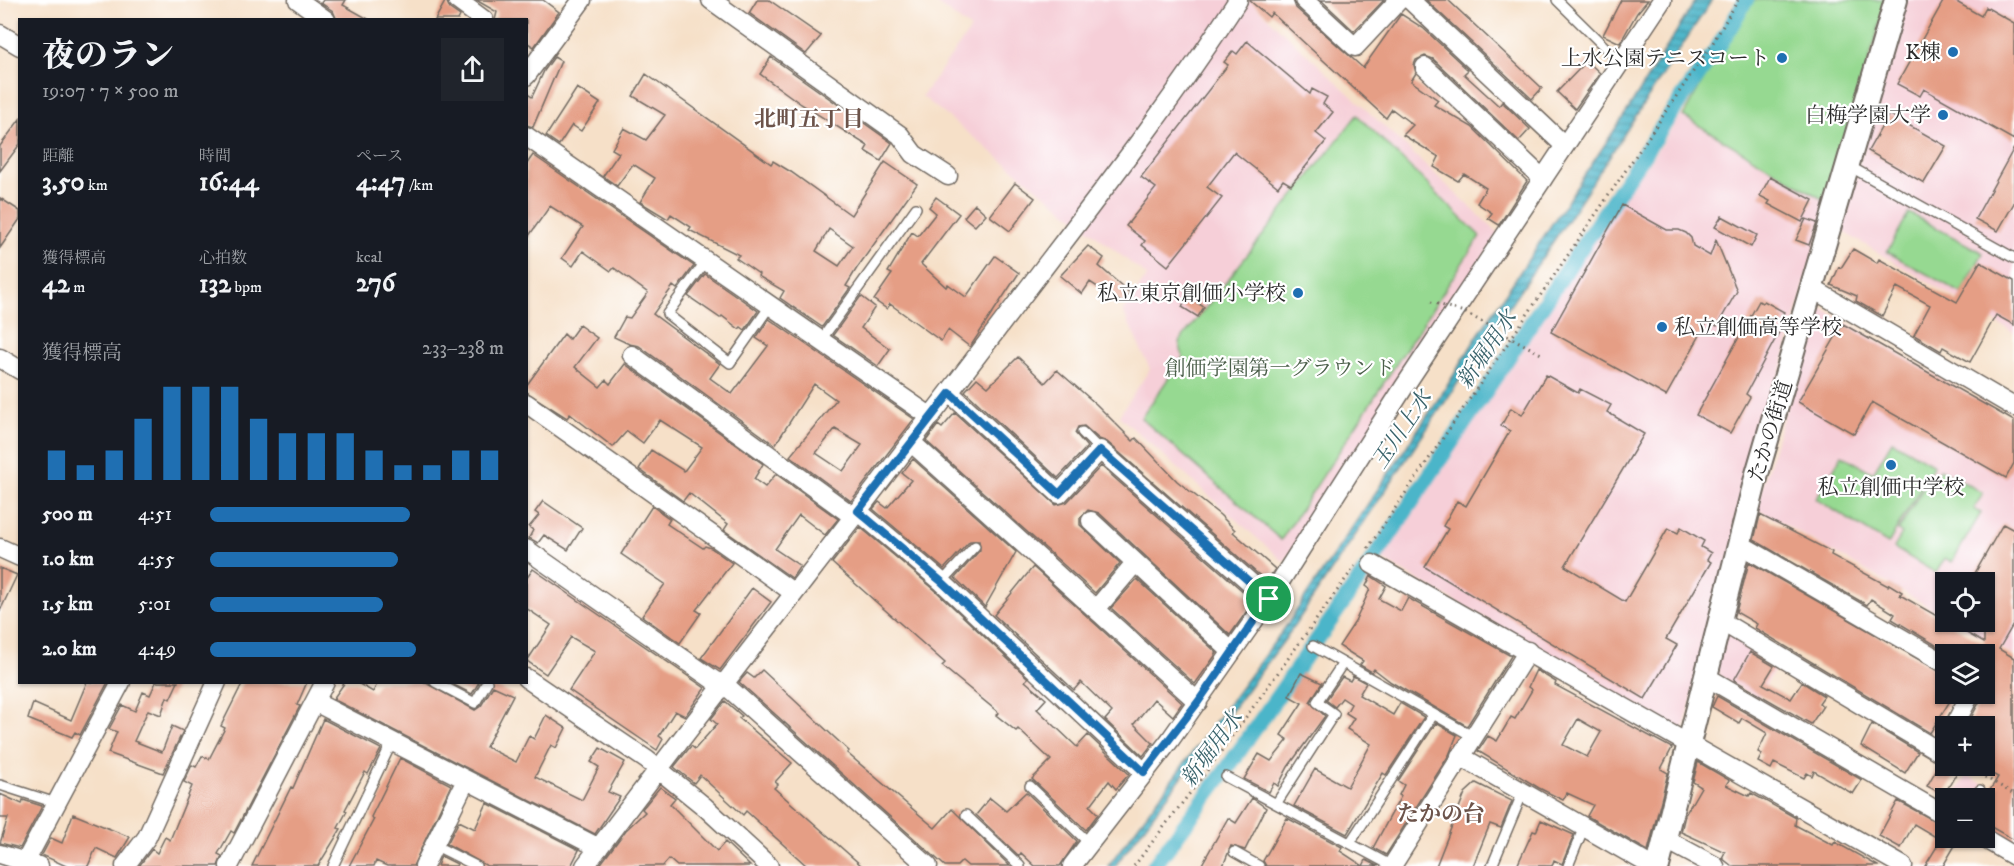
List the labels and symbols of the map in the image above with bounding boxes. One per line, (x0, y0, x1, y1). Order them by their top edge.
place label: K棟 (1905, 40, 1941, 66)
marker: K棟 (1946, 45, 1960, 59)
place label: 上水公園テニスコート (1561, 46, 1770, 72)
marker: 上水公園テニスコート (1775, 51, 1789, 65)
place label: 白梅学園大学 (1805, 103, 1931, 129)
district label: 北町五丁目 (754, 106, 864, 133)
marker: 白梅学園大学 (1936, 108, 1950, 122)
place label: 私立東京創価小学校 (1097, 281, 1286, 307)
marker: 私立東京創価小学校 (1291, 286, 1305, 300)
water label: 新堀用水 (1451, 304, 1524, 394)
place label: 私立創価高等学校 (1674, 315, 1842, 341)
marker: 私立創価高等学校 (1655, 320, 1669, 334)
park label: 創価学園第一グラウンド (1165, 356, 1396, 382)
street label: たかの街道 (1743, 377, 1799, 485)
water label: 玉川上水 (1366, 384, 1439, 474)
marker: 私立創価中学校 (1884, 458, 1898, 472)
place label: 私立創価中学校 (1818, 475, 1965, 501)
pin (1243, 573, 1294, 624)
water label: 新堀用水 (1175, 704, 1250, 792)
district label: たかの台 (1397, 801, 1485, 828)

